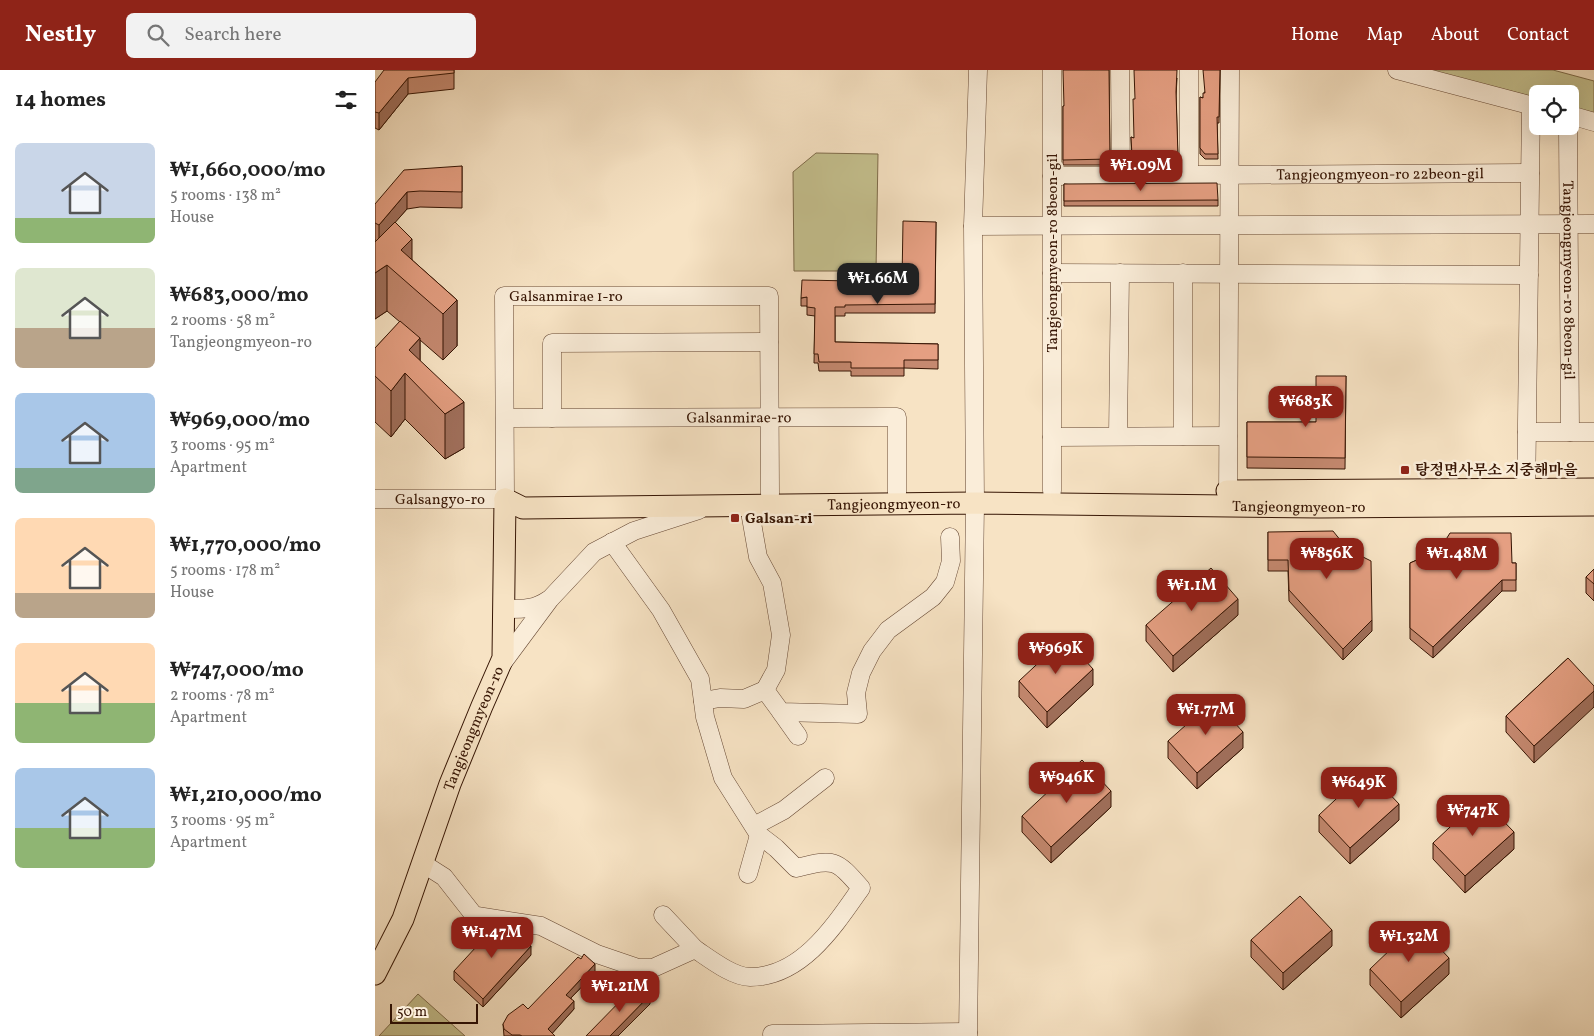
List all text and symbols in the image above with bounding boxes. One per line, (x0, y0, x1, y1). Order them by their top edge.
search box (126, 13, 476, 58)
text: Nestly (25, 18, 96, 52)
icon: search (144, 21, 172, 49)
text: Search here (184, 22, 282, 48)
text: Home (1291, 23, 1339, 48)
text: Map (1367, 23, 1403, 48)
text: About (1431, 23, 1479, 48)
text: Contact (1507, 23, 1569, 48)
map controls (1529, 85, 1579, 135)
button: locate (1529, 85, 1579, 135)
text: 14 homes (15, 86, 106, 115)
icon: filters (332, 86, 360, 114)
pin: ₩1.09M (1100, 150, 1182, 192)
street label: Tangjeongmyeon-ro 8beon-gil (1043, 154, 1064, 352)
text: ₩1.09M (1110, 155, 1172, 177)
text: ₩1,660,000/mo (170, 156, 325, 185)
icon: home (55, 163, 115, 223)
street label: Tangjeongmyeon-ro 22beon-gil (1276, 164, 1484, 187)
street label: Tangjeongmyeon-ro 8beon-gil (1556, 180, 1579, 380)
text: 5 rooms · 138 m² (170, 185, 281, 207)
text: House (170, 207, 214, 229)
pin: ₩1.66M (837, 262, 919, 305)
text: ₩1.66M (848, 268, 908, 290)
text: ₩683,000/mo (170, 281, 309, 310)
street label: Galsanmirae 1-ro (509, 287, 623, 308)
icon: home (55, 288, 115, 348)
text: 2 rooms · 58 m² (170, 310, 275, 332)
text: Tangjeongmyeon-ro (170, 332, 312, 354)
pin: ₩683K (1271, 386, 1341, 428)
text: ₩683K (1279, 391, 1333, 413)
text: ₩969,000/mo (170, 406, 310, 435)
street label: Galsanmirae-ro (686, 408, 792, 430)
icon: home (55, 413, 115, 473)
text: 3 rooms · 95 m² (170, 435, 275, 457)
text: Apartment (170, 457, 247, 479)
place label: 탕정면사무소 지중해마을 (1415, 461, 1578, 482)
marker: 탕정면사무소 지중해마을 (1399, 464, 1411, 476)
street label: Galsangyo-ro (395, 490, 485, 511)
street label: Tangjeongmyeon-ro (827, 494, 961, 517)
street label: Tangjeongmyeon-ro (1232, 497, 1366, 519)
place label: Galsan-ri (745, 509, 812, 530)
marker: Galsan-ri (729, 512, 741, 524)
text: ₩1,770,000/mo (170, 531, 321, 560)
icon: home (55, 538, 115, 598)
pin: ₩856K (1292, 538, 1362, 580)
pin: ₩1.48M (1416, 538, 1498, 580)
text: ₩856K (1301, 543, 1353, 565)
text: ₩1.48M (1427, 543, 1487, 565)
text: 5 rooms · 178 m² (170, 560, 280, 582)
pin: ₩1.1M (1157, 570, 1227, 612)
text: ₩1.1M (1168, 575, 1216, 597)
text: House (170, 582, 214, 604)
pin: ₩969K (1021, 632, 1091, 675)
text: ₩969K (1029, 638, 1083, 660)
text: ₩747,000/mo (170, 656, 304, 685)
icon: home (55, 663, 115, 723)
street label: Tangjeongmyeon-ro (439, 663, 510, 794)
text: 2 rooms · 78 m² (170, 685, 275, 707)
pin: ₩1.77M (1165, 694, 1247, 736)
text: ₩1.77M (1177, 699, 1235, 721)
text: Apartment (170, 707, 247, 729)
pin: ₩946K (1032, 762, 1102, 804)
pin: ₩649K (1324, 766, 1394, 809)
text: ₩946K (1040, 767, 1094, 789)
text: ₩649K (1332, 772, 1386, 794)
text: ₩1,210,000/mo (170, 781, 322, 810)
icon: home (55, 788, 115, 848)
pin: ₩747K (1438, 794, 1508, 837)
text: ₩747K (1447, 800, 1499, 822)
text: 3 rooms · 95 m² (170, 810, 275, 832)
text: Apartment (170, 832, 247, 854)
pin: ₩1.47M (451, 916, 533, 959)
pin: ₩1.32M (1368, 920, 1450, 963)
text: ₩1.47M (462, 922, 522, 944)
text: ₩1.32M (1380, 926, 1438, 948)
pin: ₩1.21M (579, 970, 661, 1013)
text: ₩1.21M (591, 976, 649, 998)
scale bar (390, 1001, 477, 1024)
text: 50 m (397, 1003, 427, 1022)

